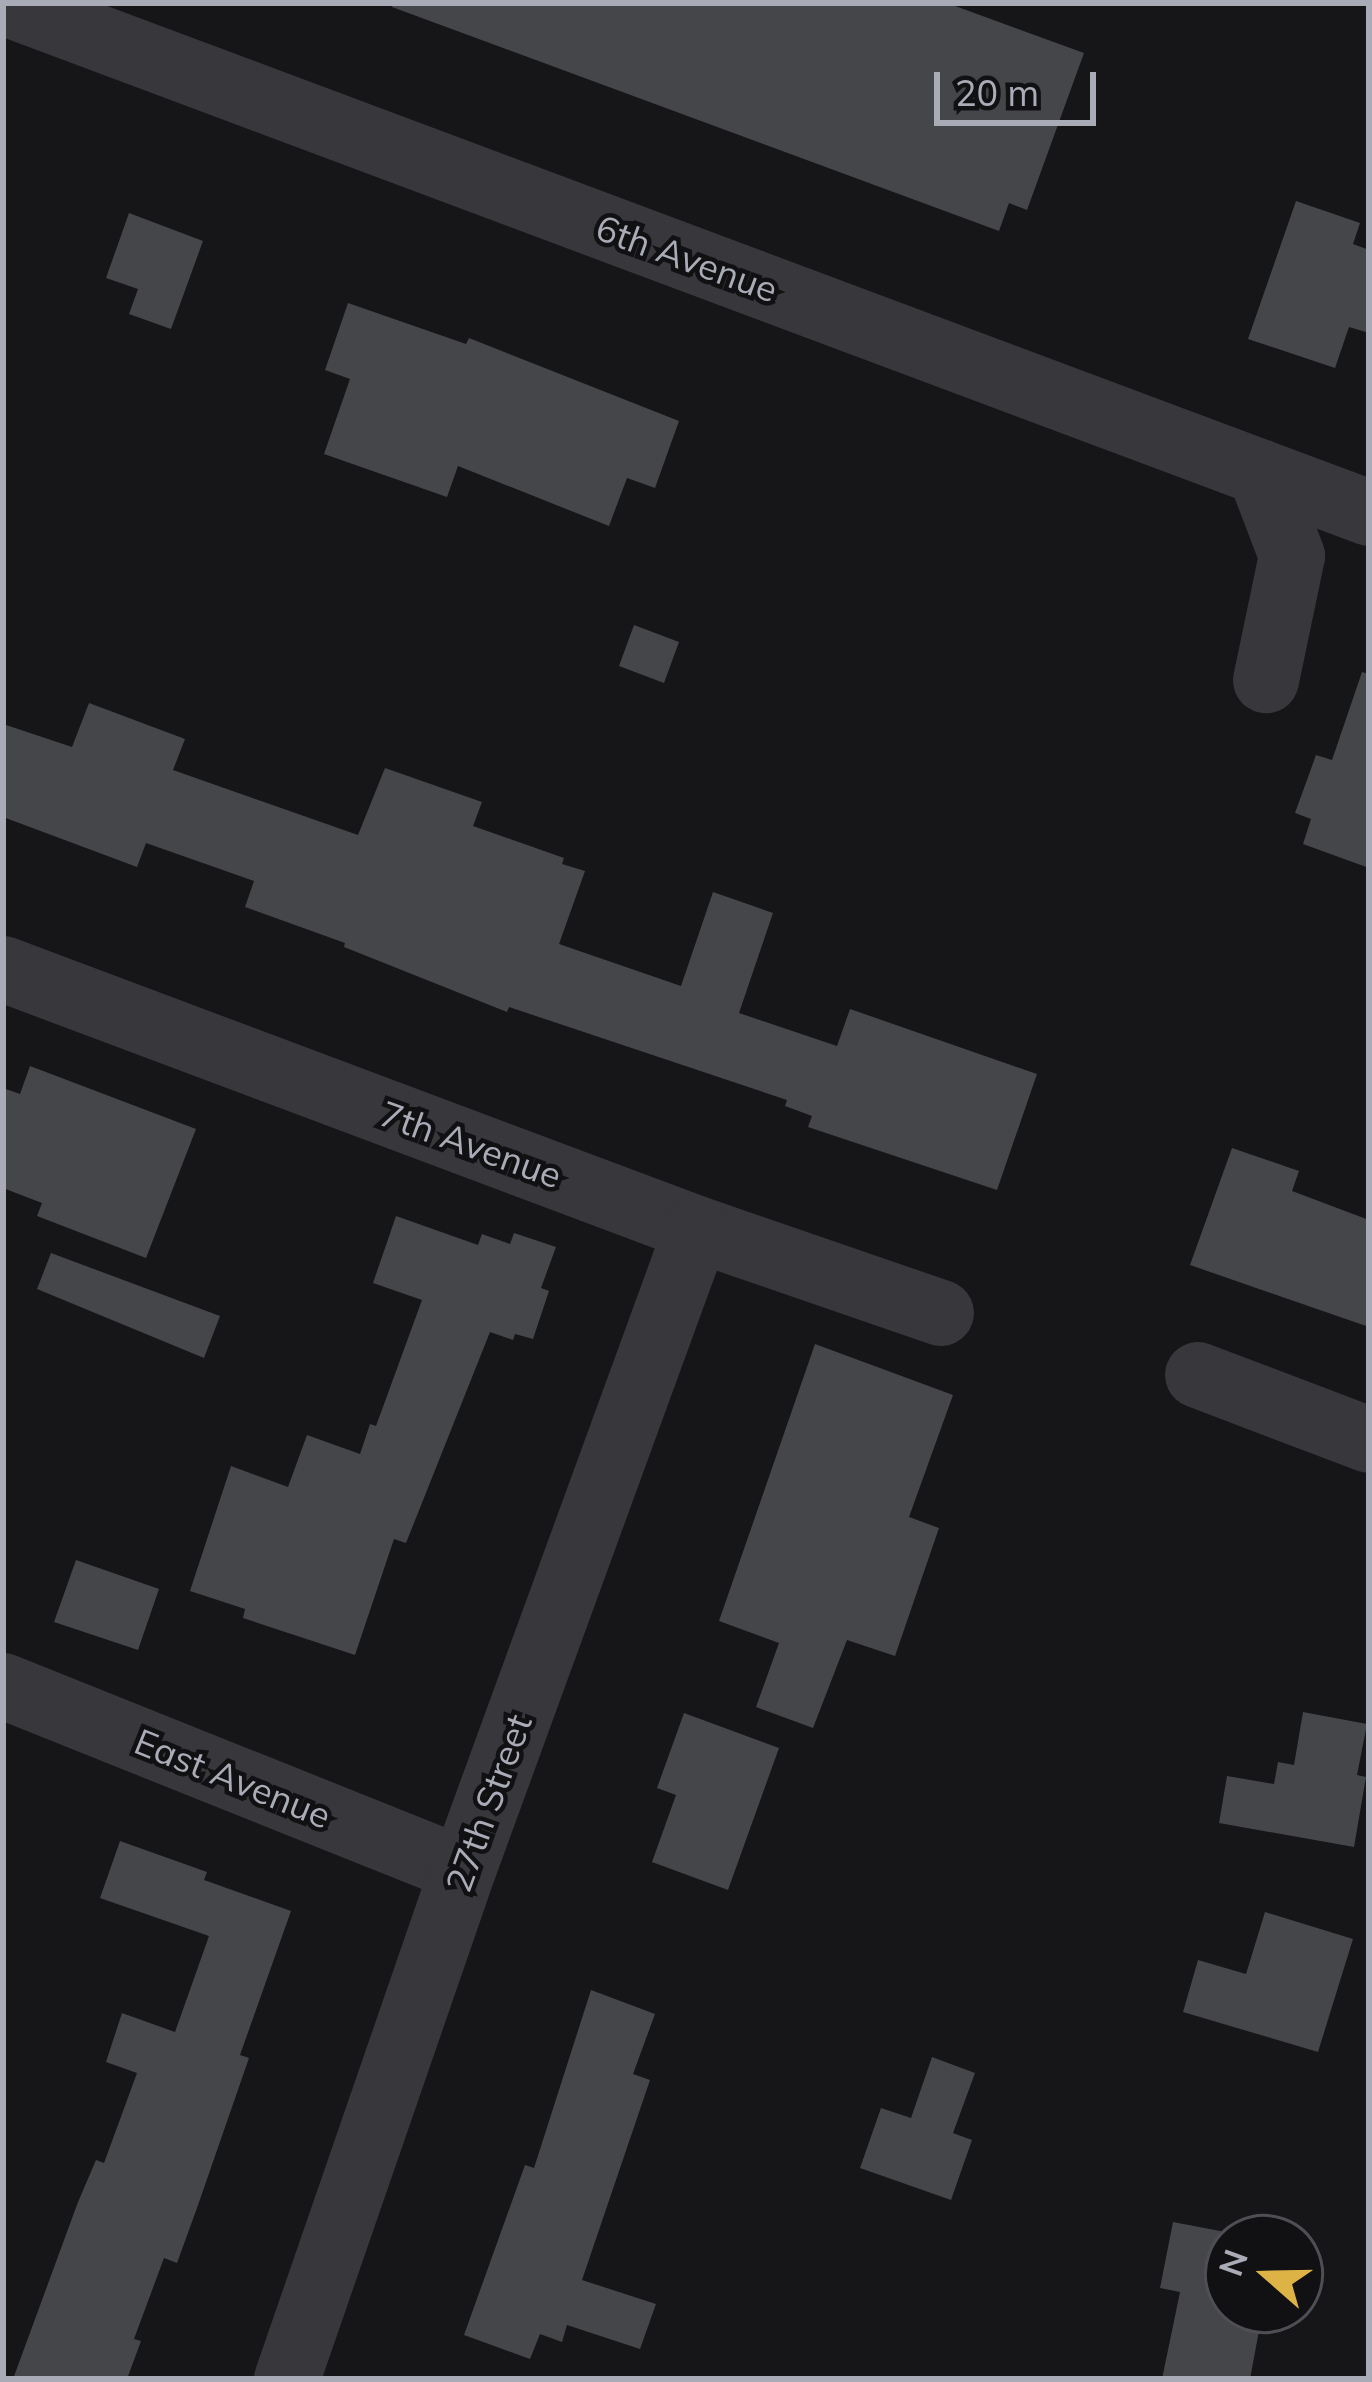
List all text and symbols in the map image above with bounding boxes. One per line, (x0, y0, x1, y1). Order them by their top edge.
scale bar (940, 48, 1102, 122)
text: 20 m (955, 70, 1039, 115)
street label: 6th Avenue (590, 205, 784, 311)
street label: 7th Avenue (374, 1091, 568, 1197)
street label: 27th Street (436, 1708, 540, 1898)
street label: East Avenue (129, 1719, 337, 1837)
north arrow (1204, 2214, 1324, 2334)
text: N (1209, 2244, 1256, 2281)

